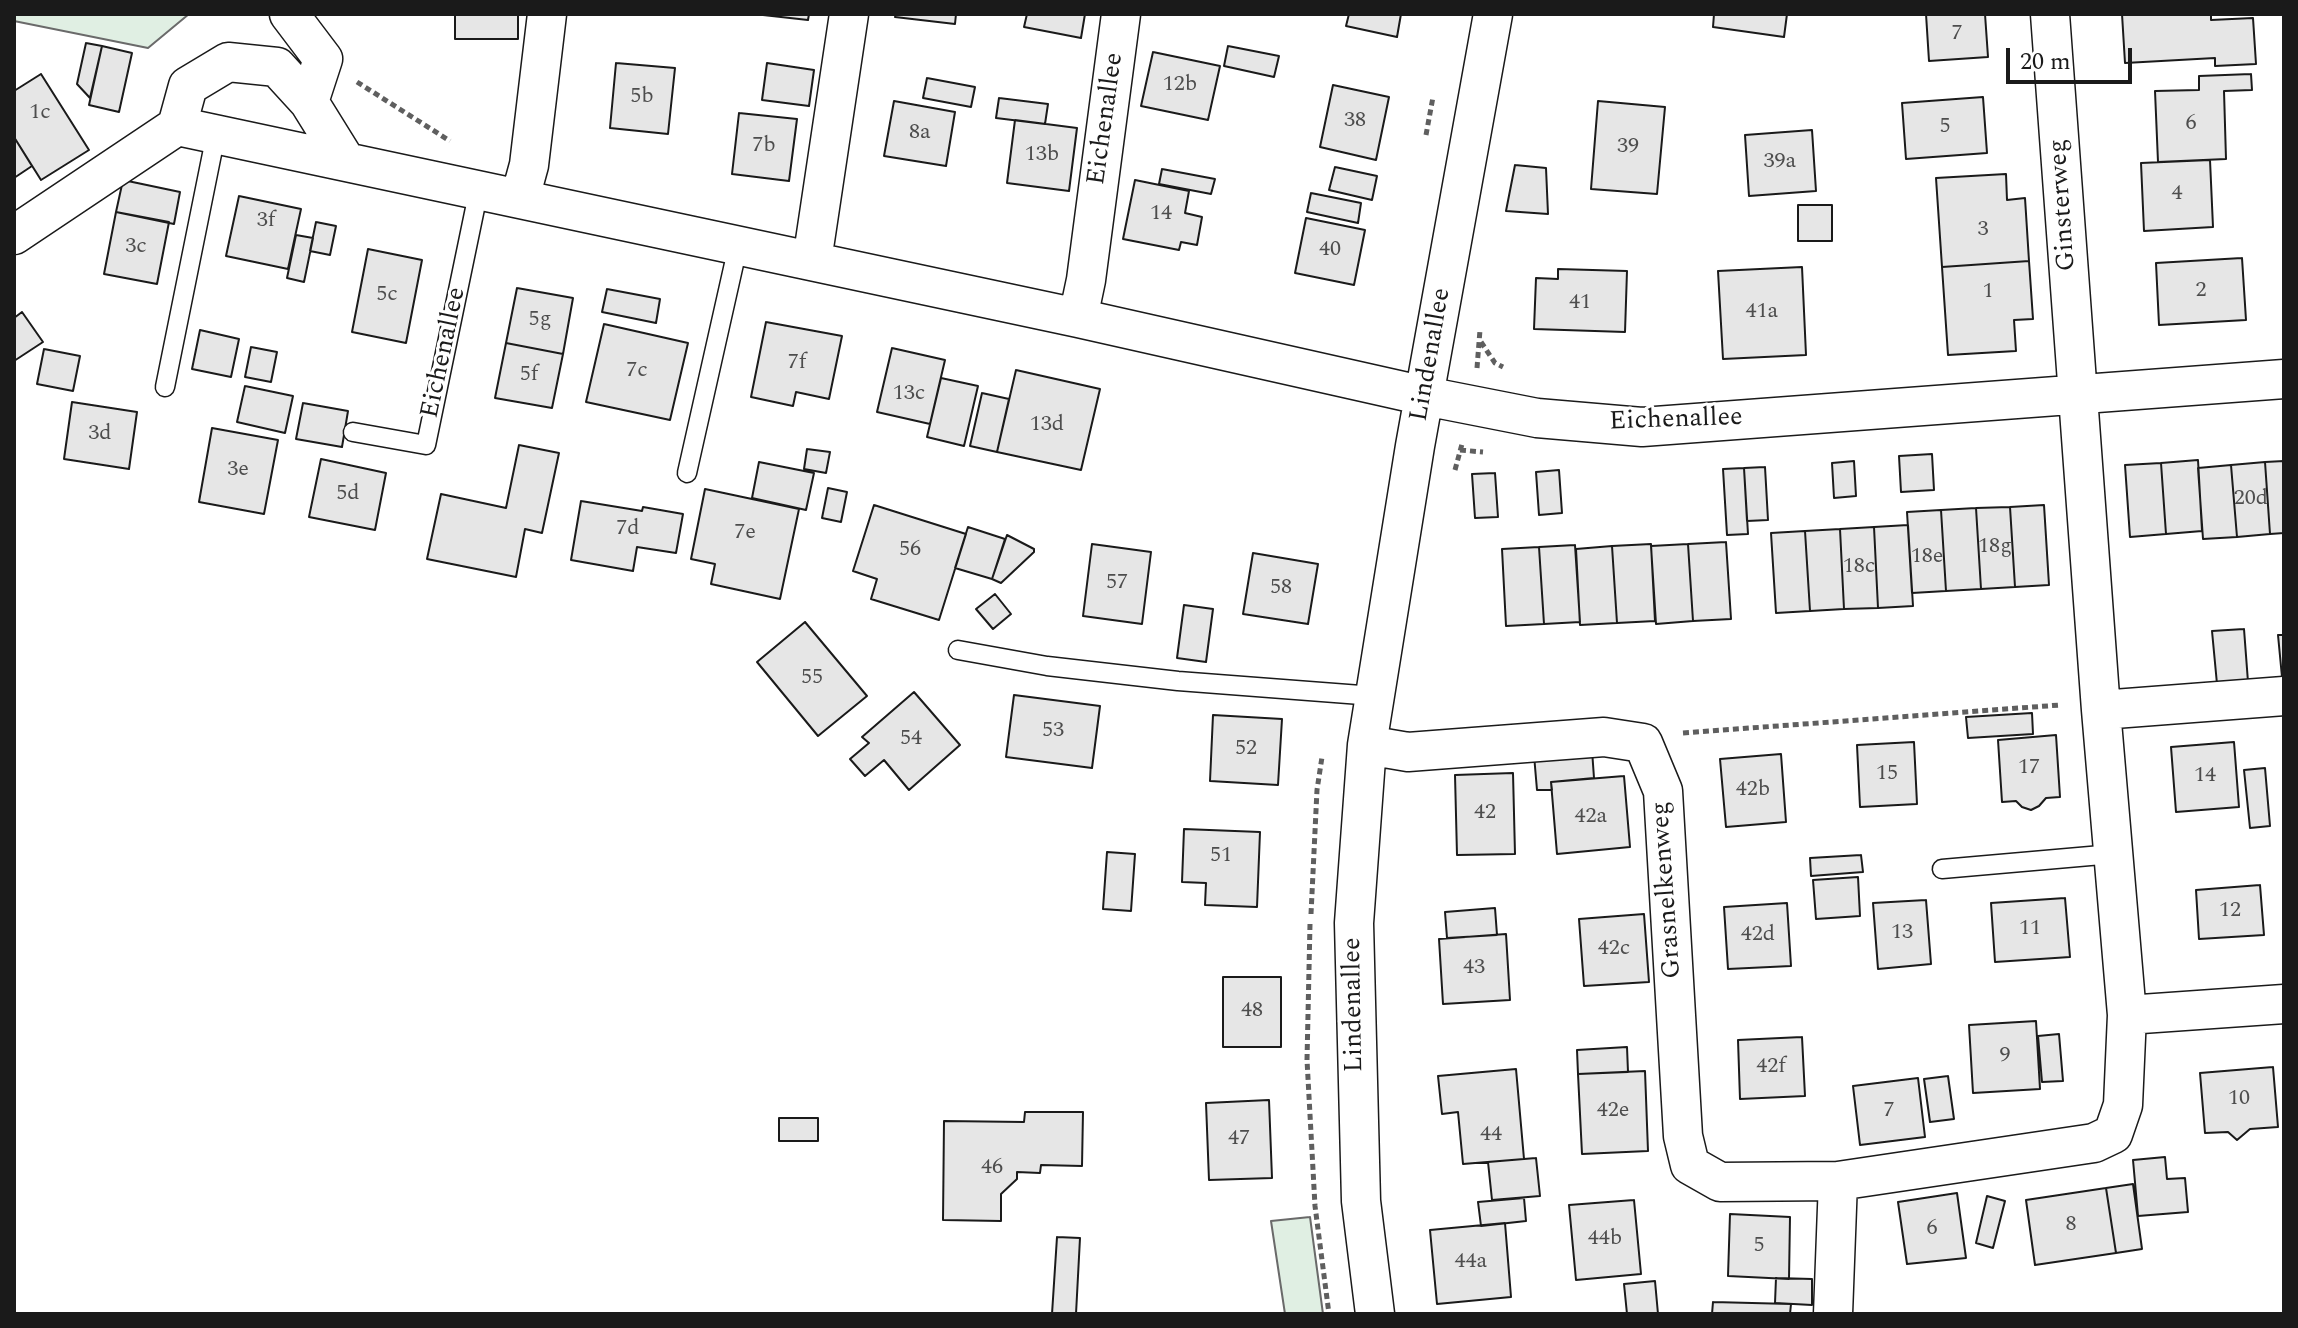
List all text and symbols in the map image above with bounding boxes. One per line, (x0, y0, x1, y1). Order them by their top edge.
house number: 7 (1952, 22, 1962, 48)
scale bar (2010, 32, 2136, 82)
text: 20 m (2020, 44, 2071, 80)
street label: Eichenallee (1082, 51, 1132, 187)
house number: 12b (1163, 73, 1197, 99)
house number: 5b (630, 85, 654, 111)
house number: 1c (29, 101, 51, 127)
house number: 38 (1344, 109, 1366, 135)
house number: 6 (2186, 112, 2196, 138)
house number: 5 (1940, 115, 1950, 141)
house number: 8a (909, 121, 931, 147)
house number: 7b (752, 134, 776, 160)
house number: 39 (1617, 135, 1639, 161)
street label: Ginsterweg (2044, 138, 2084, 272)
house number: 13b (1025, 143, 1059, 169)
house number: 39a (1764, 150, 1796, 176)
house number: 4 (2172, 182, 2182, 208)
house number: 14 (1150, 202, 1172, 228)
house number: 3f (257, 209, 275, 235)
house number: 3 (1978, 218, 1988, 244)
house number: 3c (125, 235, 147, 261)
house number: 40 (1319, 238, 1341, 264)
house number: 2 (2196, 279, 2206, 305)
house number: 1 (1983, 280, 1993, 306)
house number: 5c (376, 283, 398, 309)
street label: Eichenallee (416, 285, 474, 421)
street label: Lindenallee (1405, 286, 1459, 424)
house number: 41 (1569, 291, 1591, 317)
house number: 41a (1746, 300, 1778, 326)
house number: 5g (528, 308, 552, 334)
house number: 7f (788, 351, 806, 377)
house number: 7c (626, 359, 648, 385)
house number: 5f (520, 363, 538, 389)
house number: 13c (893, 382, 925, 408)
street label: Eichenallee (1609, 403, 1743, 439)
house number: 13d (1030, 413, 1064, 439)
house number: 3d (88, 422, 112, 448)
house number: 3e (227, 458, 249, 484)
house number: 5d (336, 482, 360, 508)
house number: 20d (2234, 487, 2268, 513)
house number: 7d (616, 517, 640, 543)
house number: 7e (734, 521, 756, 547)
house number: 18g (1978, 535, 2012, 561)
house number: 56 (899, 538, 921, 564)
house number: 18e (1911, 545, 1943, 571)
house number: 18c (1843, 555, 1875, 581)
house number: 57 (1106, 571, 1128, 597)
house number: 58 (1270, 576, 1292, 602)
house number: 55 (801, 666, 823, 692)
house number: 53 (1042, 719, 1064, 745)
house number: 54 (900, 727, 922, 753)
house number: 52 (1235, 737, 1257, 763)
house number: 17 (2018, 756, 2040, 782)
house number: 15 (1876, 762, 1898, 788)
house number: 14 (2194, 764, 2216, 790)
house number: 42b (1736, 778, 1770, 804)
street label: Grasnelkenweg (1646, 800, 1690, 980)
house number: 42 (1474, 801, 1496, 827)
house number: 42a (1575, 805, 1607, 831)
house number: 51 (1210, 844, 1232, 870)
house number: 12 (2219, 899, 2241, 925)
house number: 11 (2019, 917, 2041, 943)
house number: 13 (1891, 921, 1913, 947)
house number: 42d (1741, 923, 1775, 949)
street label: Lindenallee (1338, 937, 1372, 1073)
house number: 42c (1598, 937, 1630, 963)
house number: 43 (1463, 956, 1485, 982)
house number: 48 (1241, 999, 1263, 1025)
house number: 9 (2000, 1044, 2010, 1070)
house number: 42f (1756, 1055, 1786, 1081)
house number: 10 (2228, 1087, 2250, 1113)
house number: 42e (1597, 1099, 1629, 1125)
house number: 7 (1884, 1099, 1894, 1125)
house number: 44 (1480, 1123, 1502, 1149)
house number: 47 (1228, 1127, 1250, 1153)
house number: 46 (981, 1156, 1003, 1182)
house number: 8 (2066, 1213, 2076, 1239)
house number: 6 (1927, 1217, 1937, 1243)
house number: 44b (1588, 1227, 1622, 1253)
house number: 5 (1754, 1234, 1764, 1260)
house number: 44a (1455, 1250, 1487, 1276)

